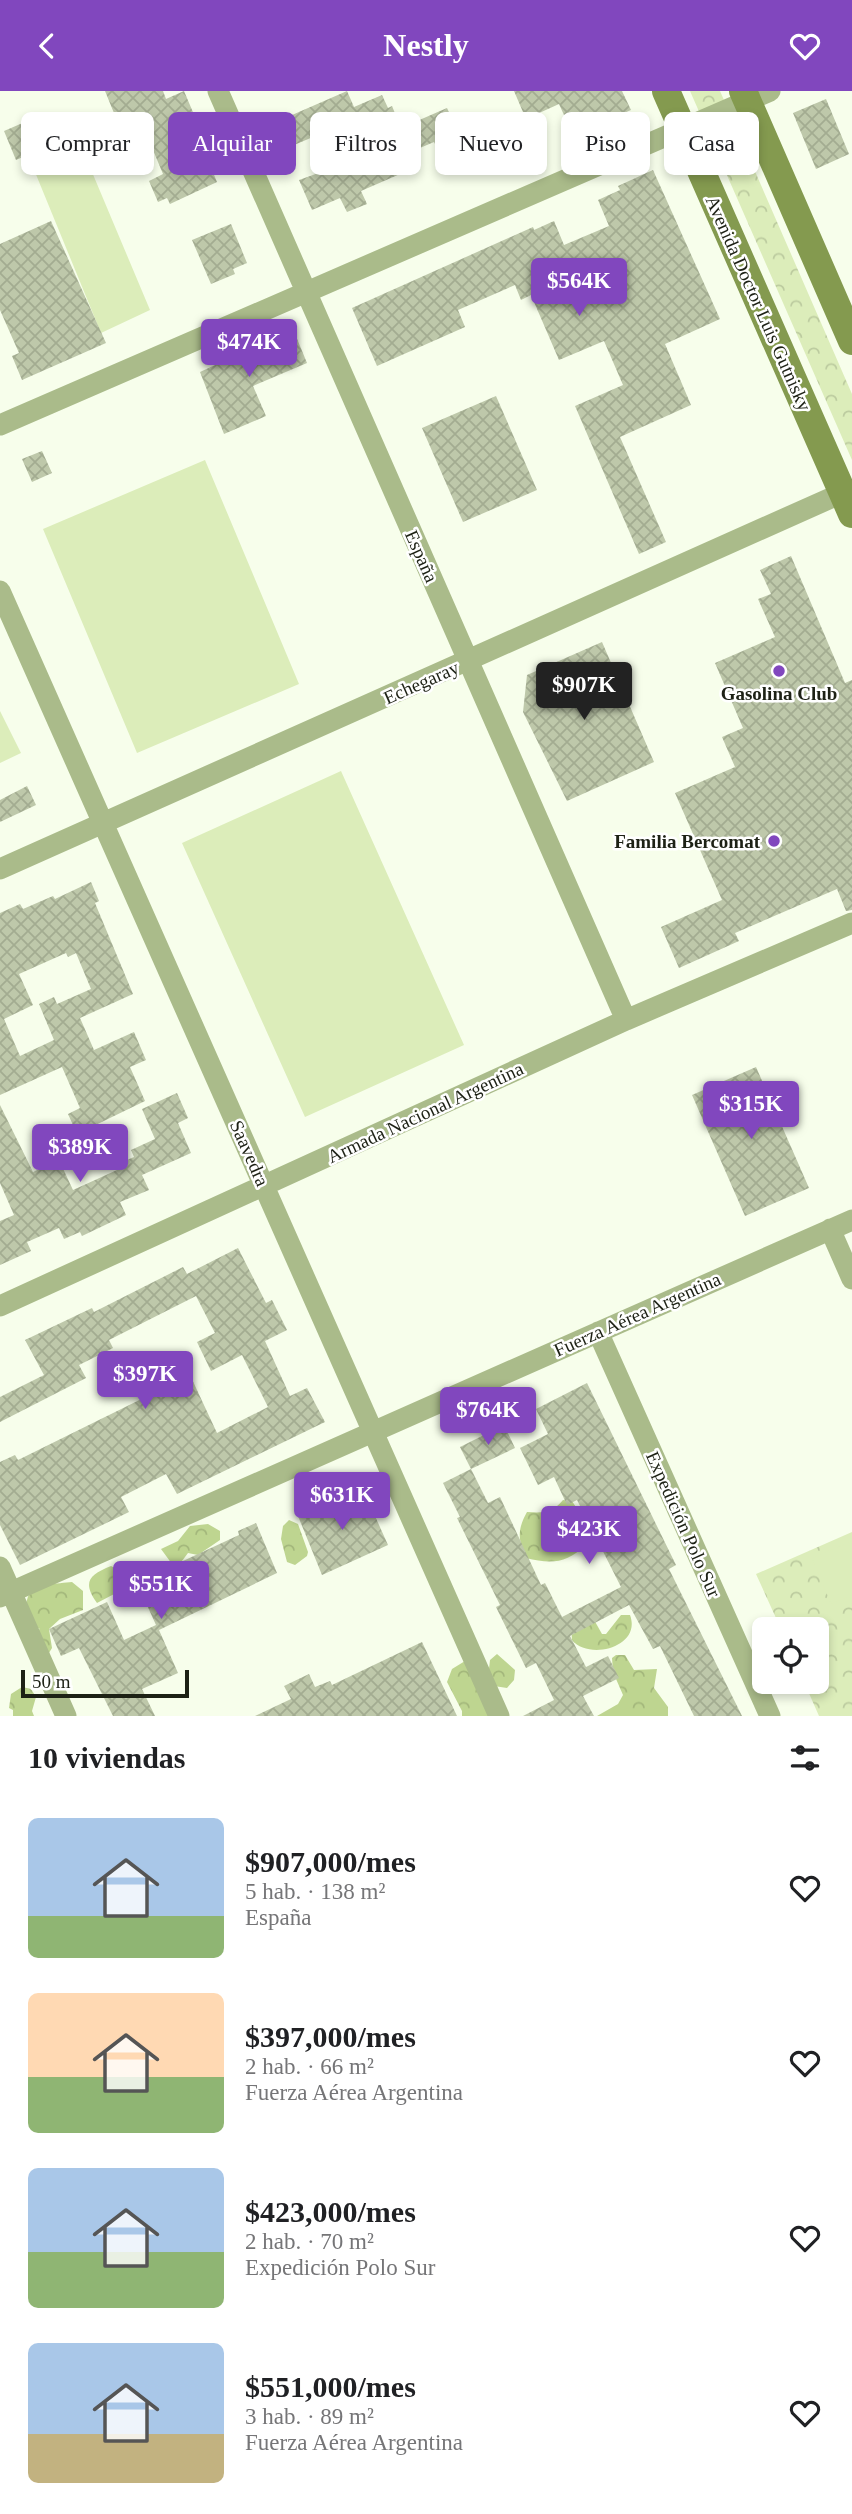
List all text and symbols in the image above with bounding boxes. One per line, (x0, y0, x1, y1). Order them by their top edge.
icon: back (28, 27, 66, 65)
text: Nestly (383, 27, 469, 63)
icon: heart (786, 27, 824, 65)
chip: Comprar (21, 112, 154, 175)
chip: Alquilar (168, 112, 296, 175)
chip: Filtros (310, 112, 421, 175)
chip: Nuevo (435, 112, 547, 175)
chip: Piso (561, 112, 650, 175)
chip: Casa (664, 112, 759, 175)
street label: Avenida Doctor Luis Gutnisky (701, 192, 816, 415)
pin: $564K (530, 259, 628, 318)
text: $564K (547, 268, 611, 293)
pin: $474K (200, 320, 298, 379)
text: $474K (217, 329, 281, 354)
street label: España (401, 527, 443, 586)
street label: Echegaray (380, 656, 463, 708)
pin: $907K (535, 663, 633, 722)
marker: Gasolina Club (771, 663, 787, 679)
text: $907K (552, 672, 616, 697)
place label: Gasolina Club (721, 683, 837, 704)
place label: Familia Bercomat (614, 831, 761, 852)
marker: Familia Bercomat (766, 833, 782, 849)
street label: Armada Nacional Argentina (324, 1058, 527, 1167)
pin: $315K (702, 1081, 800, 1141)
text: $315K (719, 1091, 783, 1116)
street label: Saavedra (226, 1117, 274, 1190)
pin: $389K (31, 1125, 129, 1184)
text: $389K (48, 1134, 112, 1159)
street label: Fuerza Aérea Argentina (551, 1268, 724, 1361)
pin: $397K (96, 1351, 194, 1411)
text: $397K (113, 1361, 177, 1386)
pin: $764K (439, 1387, 537, 1447)
text: $764K (456, 1397, 520, 1422)
street label: Expedición Polo Sur (642, 1448, 725, 1601)
pin: $631K (293, 1473, 391, 1532)
text: $631K (310, 1482, 374, 1507)
pin: $423K (540, 1507, 638, 1566)
text: $423K (557, 1516, 621, 1541)
pin: $551K (112, 1561, 210, 1621)
text: $551K (129, 1571, 193, 1596)
map controls (752, 1617, 829, 1694)
button: locate (752, 1617, 829, 1694)
scale bar (21, 1667, 189, 1699)
text: 50 m (32, 1671, 71, 1692)
icon: filters (786, 1739, 824, 1777)
text: 10 viviendas (28, 1741, 186, 1774)
text: $907,000/mes (245, 1845, 416, 1878)
icon: home (84, 1846, 168, 1930)
icon: heart (786, 1869, 824, 1907)
text: 5 hab. · 138 m² (245, 1879, 385, 1904)
text: España (245, 1905, 311, 1930)
text: $397,000/mes (245, 2020, 416, 2053)
icon: home (84, 2021, 168, 2105)
icon: heart (786, 2044, 824, 2082)
text: 2 hab. · 66 m² (245, 2054, 374, 2079)
text: Fuerza Aérea Argentina (245, 2080, 463, 2105)
text: $423,000/mes (245, 2195, 416, 2228)
icon: home (84, 2196, 168, 2280)
icon: heart (786, 2219, 824, 2257)
text: 2 hab. · 70 m² (245, 2229, 374, 2254)
text: Expedición Polo Sur (245, 2255, 435, 2280)
text: $551,000/mes (245, 2370, 416, 2403)
icon: home (84, 2371, 168, 2455)
icon: heart (786, 2394, 824, 2432)
text: 3 hab. · 89 m² (245, 2404, 374, 2429)
text: Fuerza Aérea Argentina (245, 2430, 463, 2455)

